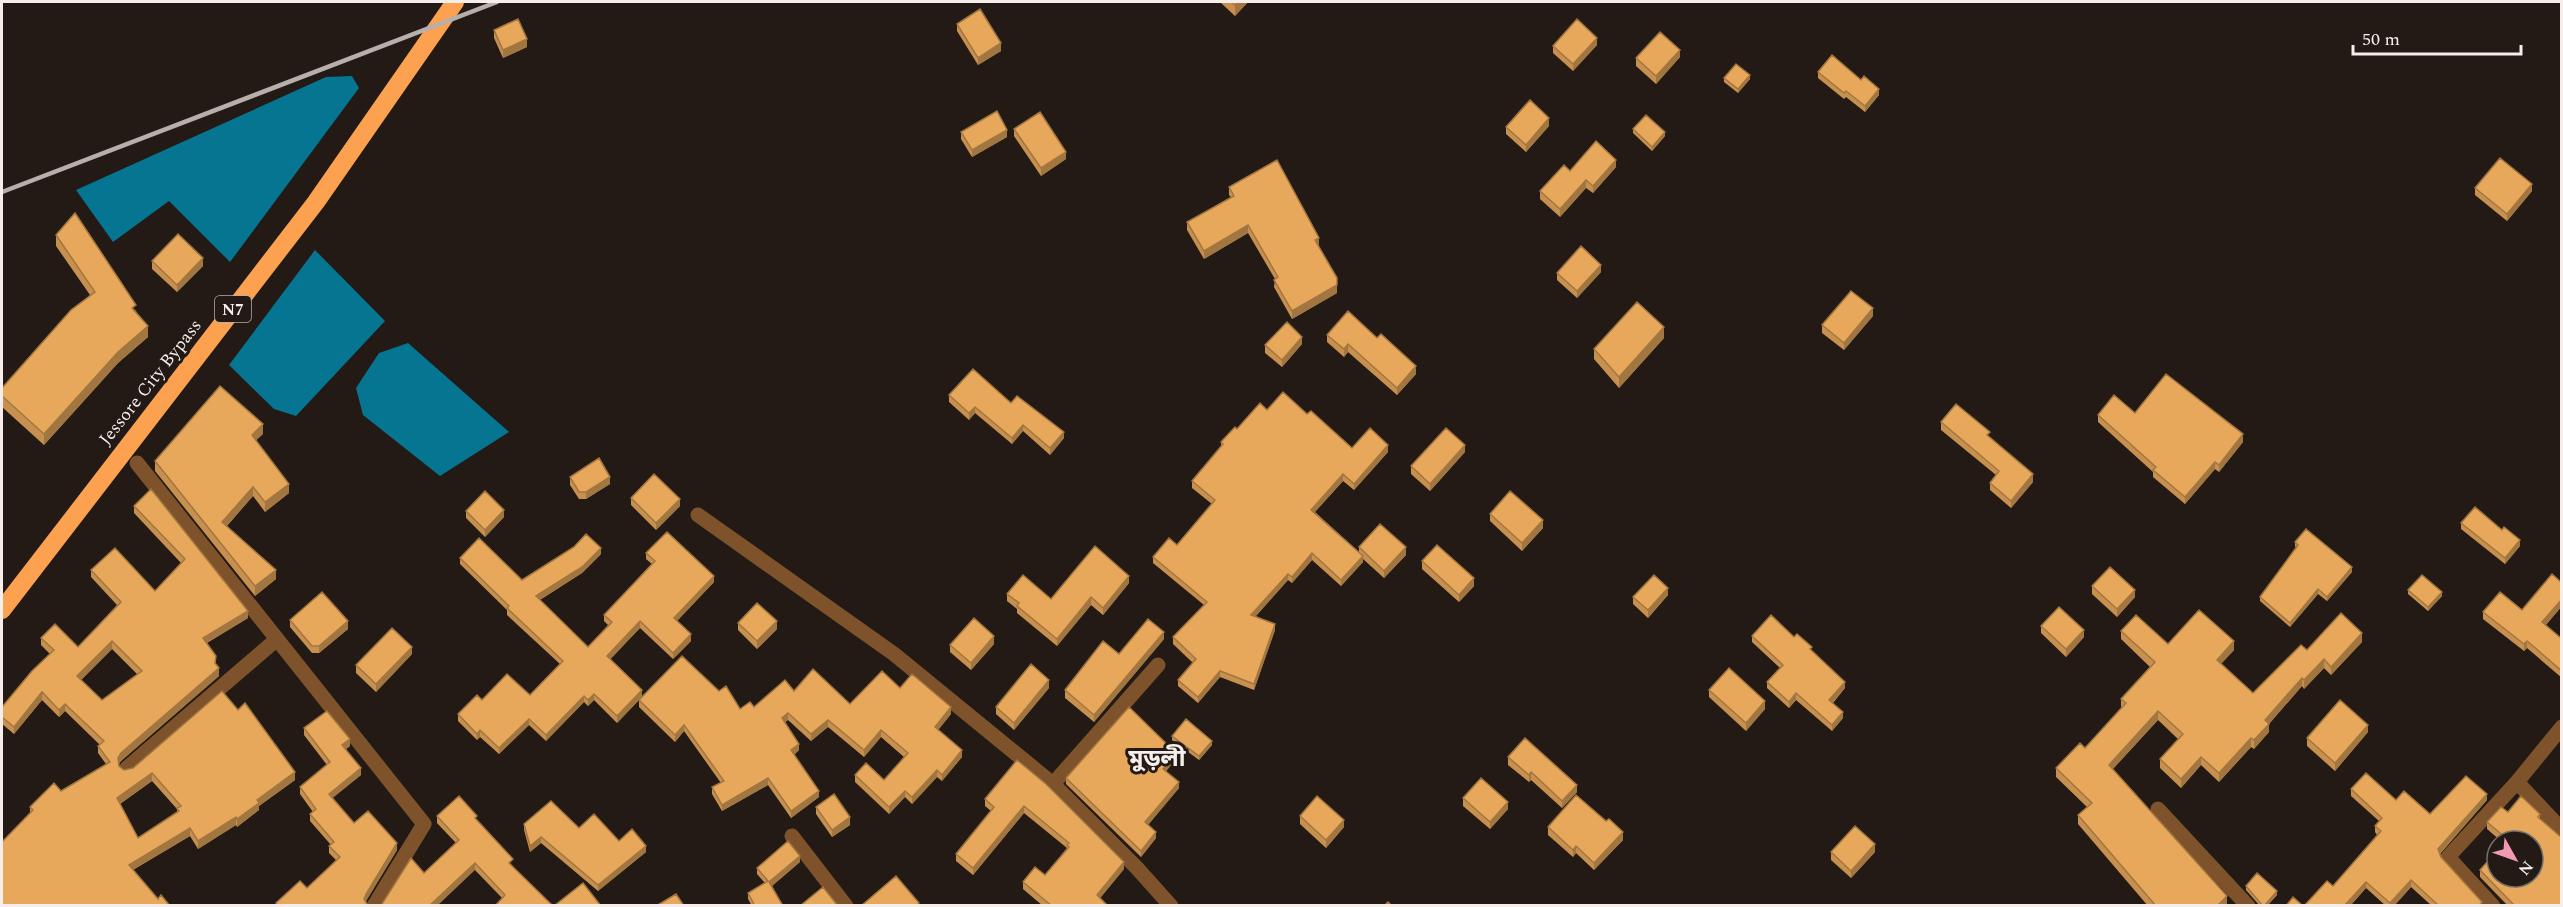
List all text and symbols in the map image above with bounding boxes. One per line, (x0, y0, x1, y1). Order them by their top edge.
scale bar (2353, 18, 2521, 56)
text: 50 m (2362, 26, 2400, 53)
road number: N7 (215, 296, 251, 322)
street label: Jessore City Bypass (92, 313, 208, 451)
district label: মুড়লী (1127, 741, 1187, 777)
north arrow (2485, 829, 2545, 889)
text: N (2512, 855, 2539, 881)

